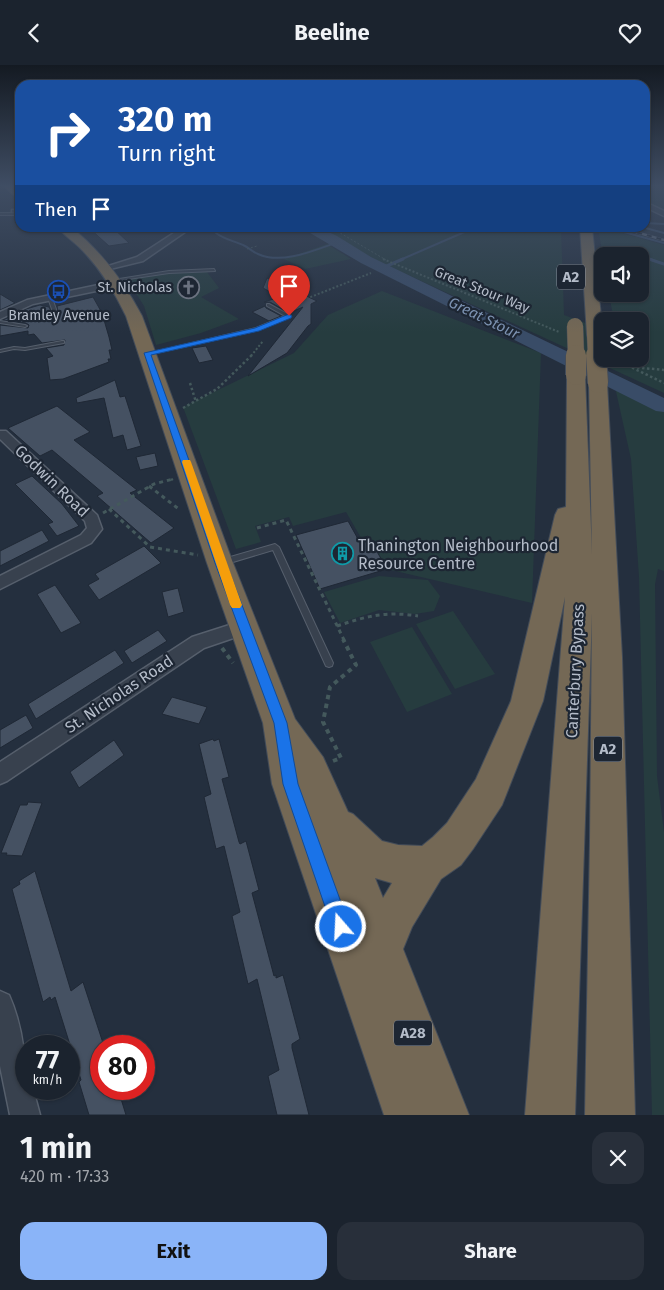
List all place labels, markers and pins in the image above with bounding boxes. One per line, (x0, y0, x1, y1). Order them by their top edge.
pin (268, 265, 310, 316)
church icon: St. Nicholas (176, 275, 200, 299)
place label: St. Nicholas (98, 279, 172, 296)
bus stop icon: Bramley Avenue (47, 280, 71, 304)
place label: Bramley Avenue (8, 307, 110, 324)
place label: Thanington Neighbourhood Resource Centre (358, 536, 558, 573)
building icon: Thanington Neighbourhood Resource Centre (330, 542, 354, 566)

